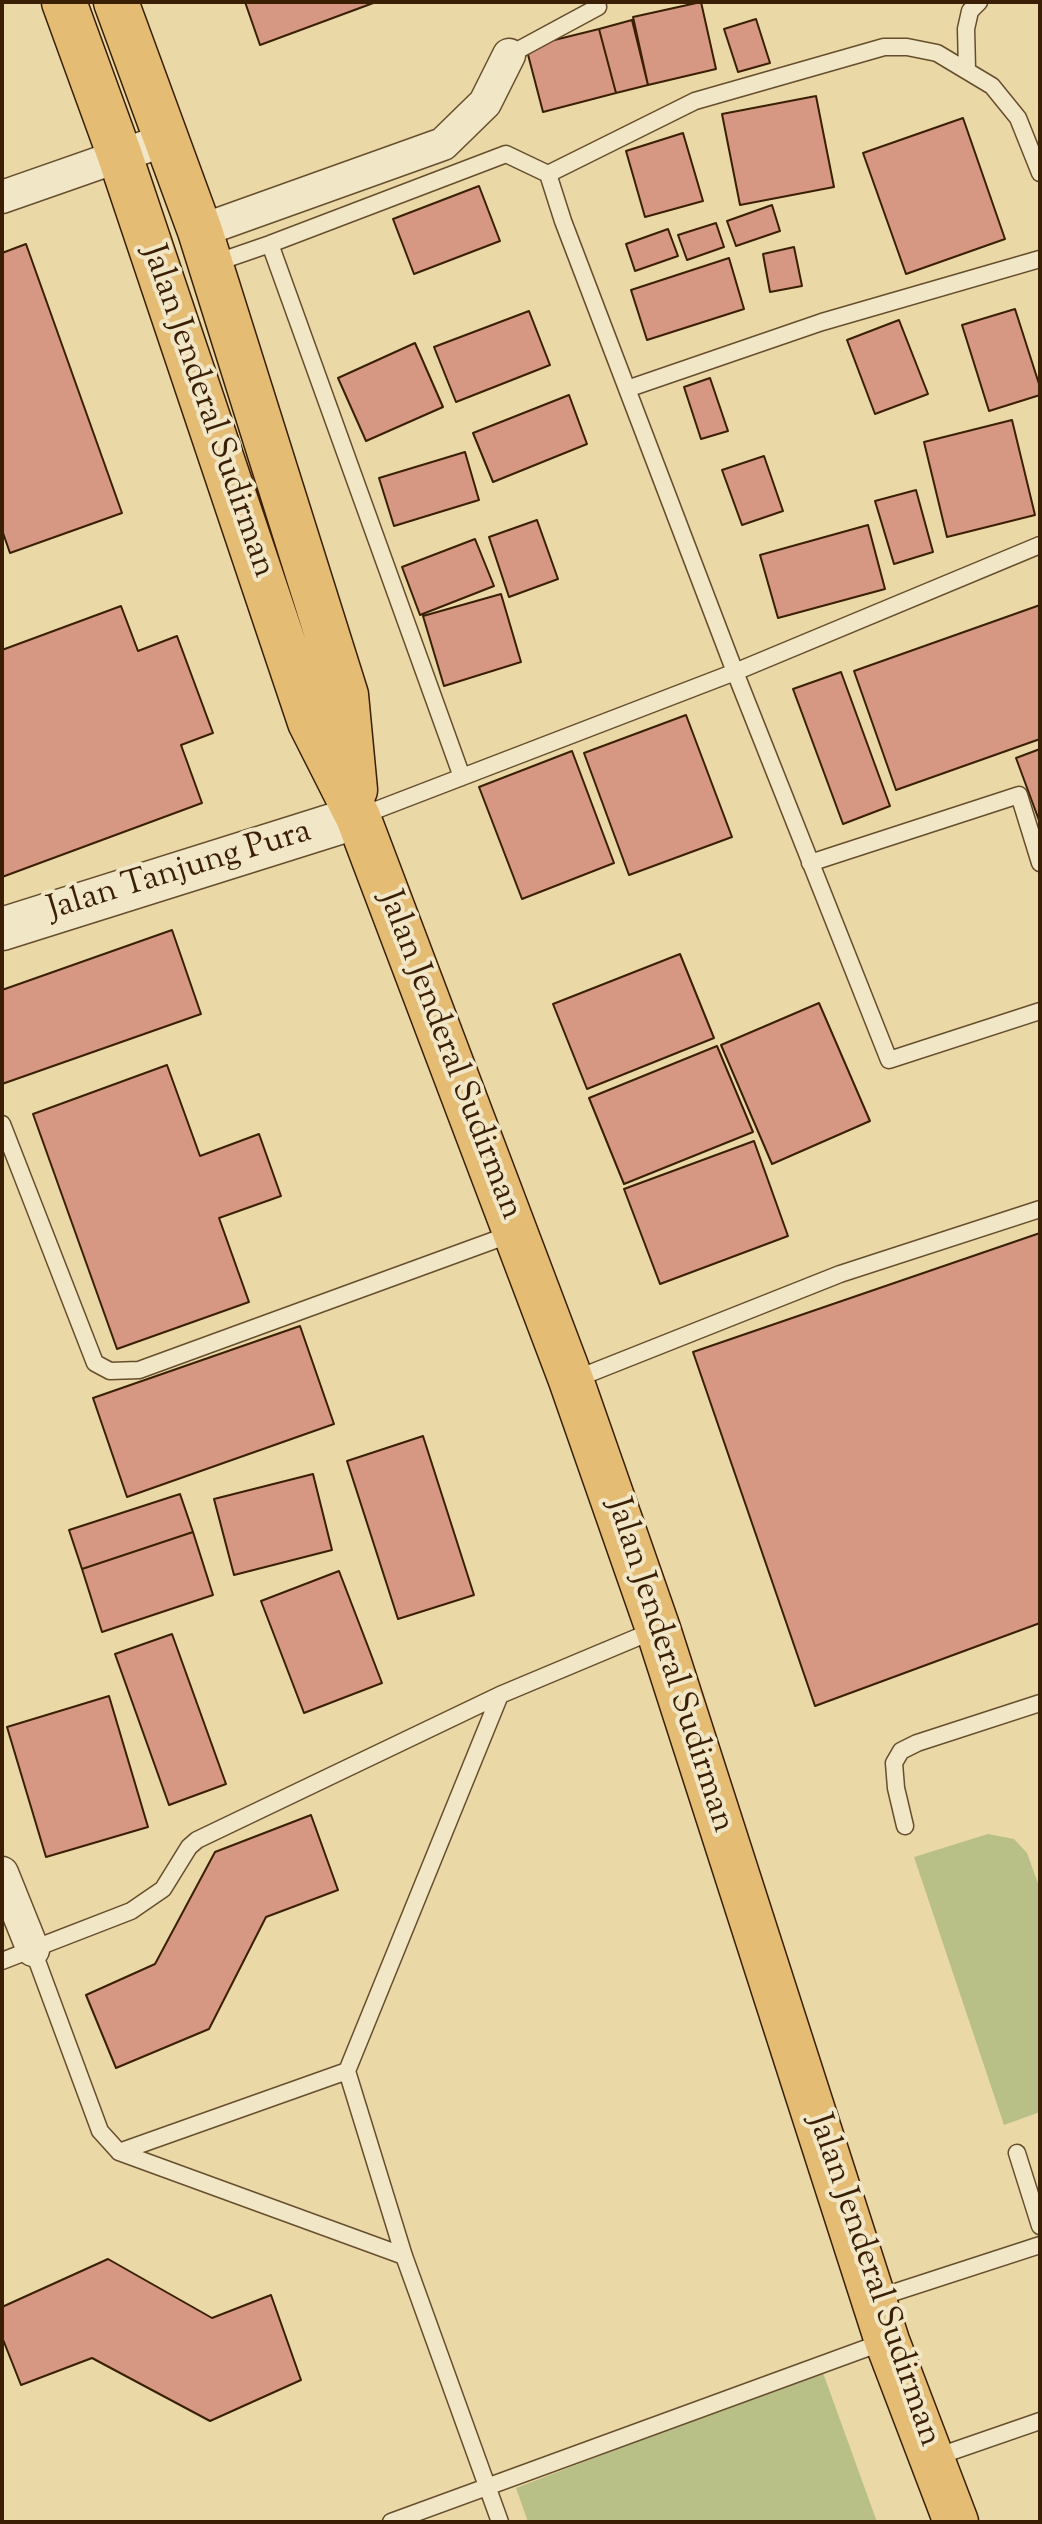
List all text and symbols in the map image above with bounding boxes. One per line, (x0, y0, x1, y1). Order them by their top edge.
street label: Jalan Jenderal Sudirman (130, 241, 282, 583)
street label: Jalan Tanjung Pura (43, 814, 317, 932)
street label: Jalan Jenderal Sudirman (367, 886, 529, 1226)
street label: Jalan Jenderal Sudirman (595, 1494, 741, 1838)
street label: Jalan Jenderal Sudirman (796, 2110, 948, 2452)

